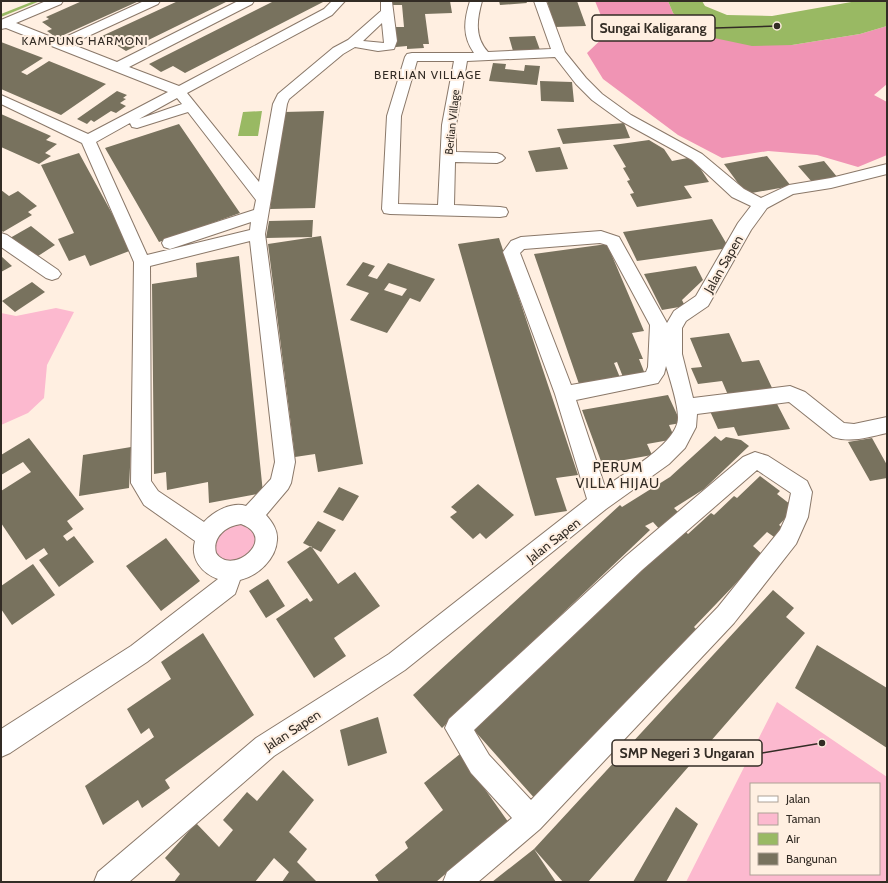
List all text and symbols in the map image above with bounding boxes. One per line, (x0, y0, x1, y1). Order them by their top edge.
callout: Sungai Kaligarang (592, 15, 715, 41)
text: Sungai Kaligarang (600, 19, 706, 37)
district label: KAMPUNG HARMONI (21, 33, 149, 48)
district label: BERLIAN VILLAGE (374, 67, 482, 82)
street label: Berlian Village (442, 88, 462, 155)
street label: Jalan Sapen (700, 232, 746, 297)
district label: PERUM VILLA HIJAU (576, 458, 660, 492)
street label: Jalan Sapen (522, 514, 583, 567)
street label: Jalan Sapen (260, 706, 323, 755)
callout: SMP Negeri 3 Ungaran (612, 740, 762, 766)
text: SMP Negeri 3 Ungaran (620, 744, 754, 762)
legend (750, 783, 880, 875)
text: Jalan (785, 791, 810, 806)
text: Taman (786, 811, 821, 826)
text: Air (786, 831, 800, 846)
text: Bangunan (786, 851, 837, 866)

